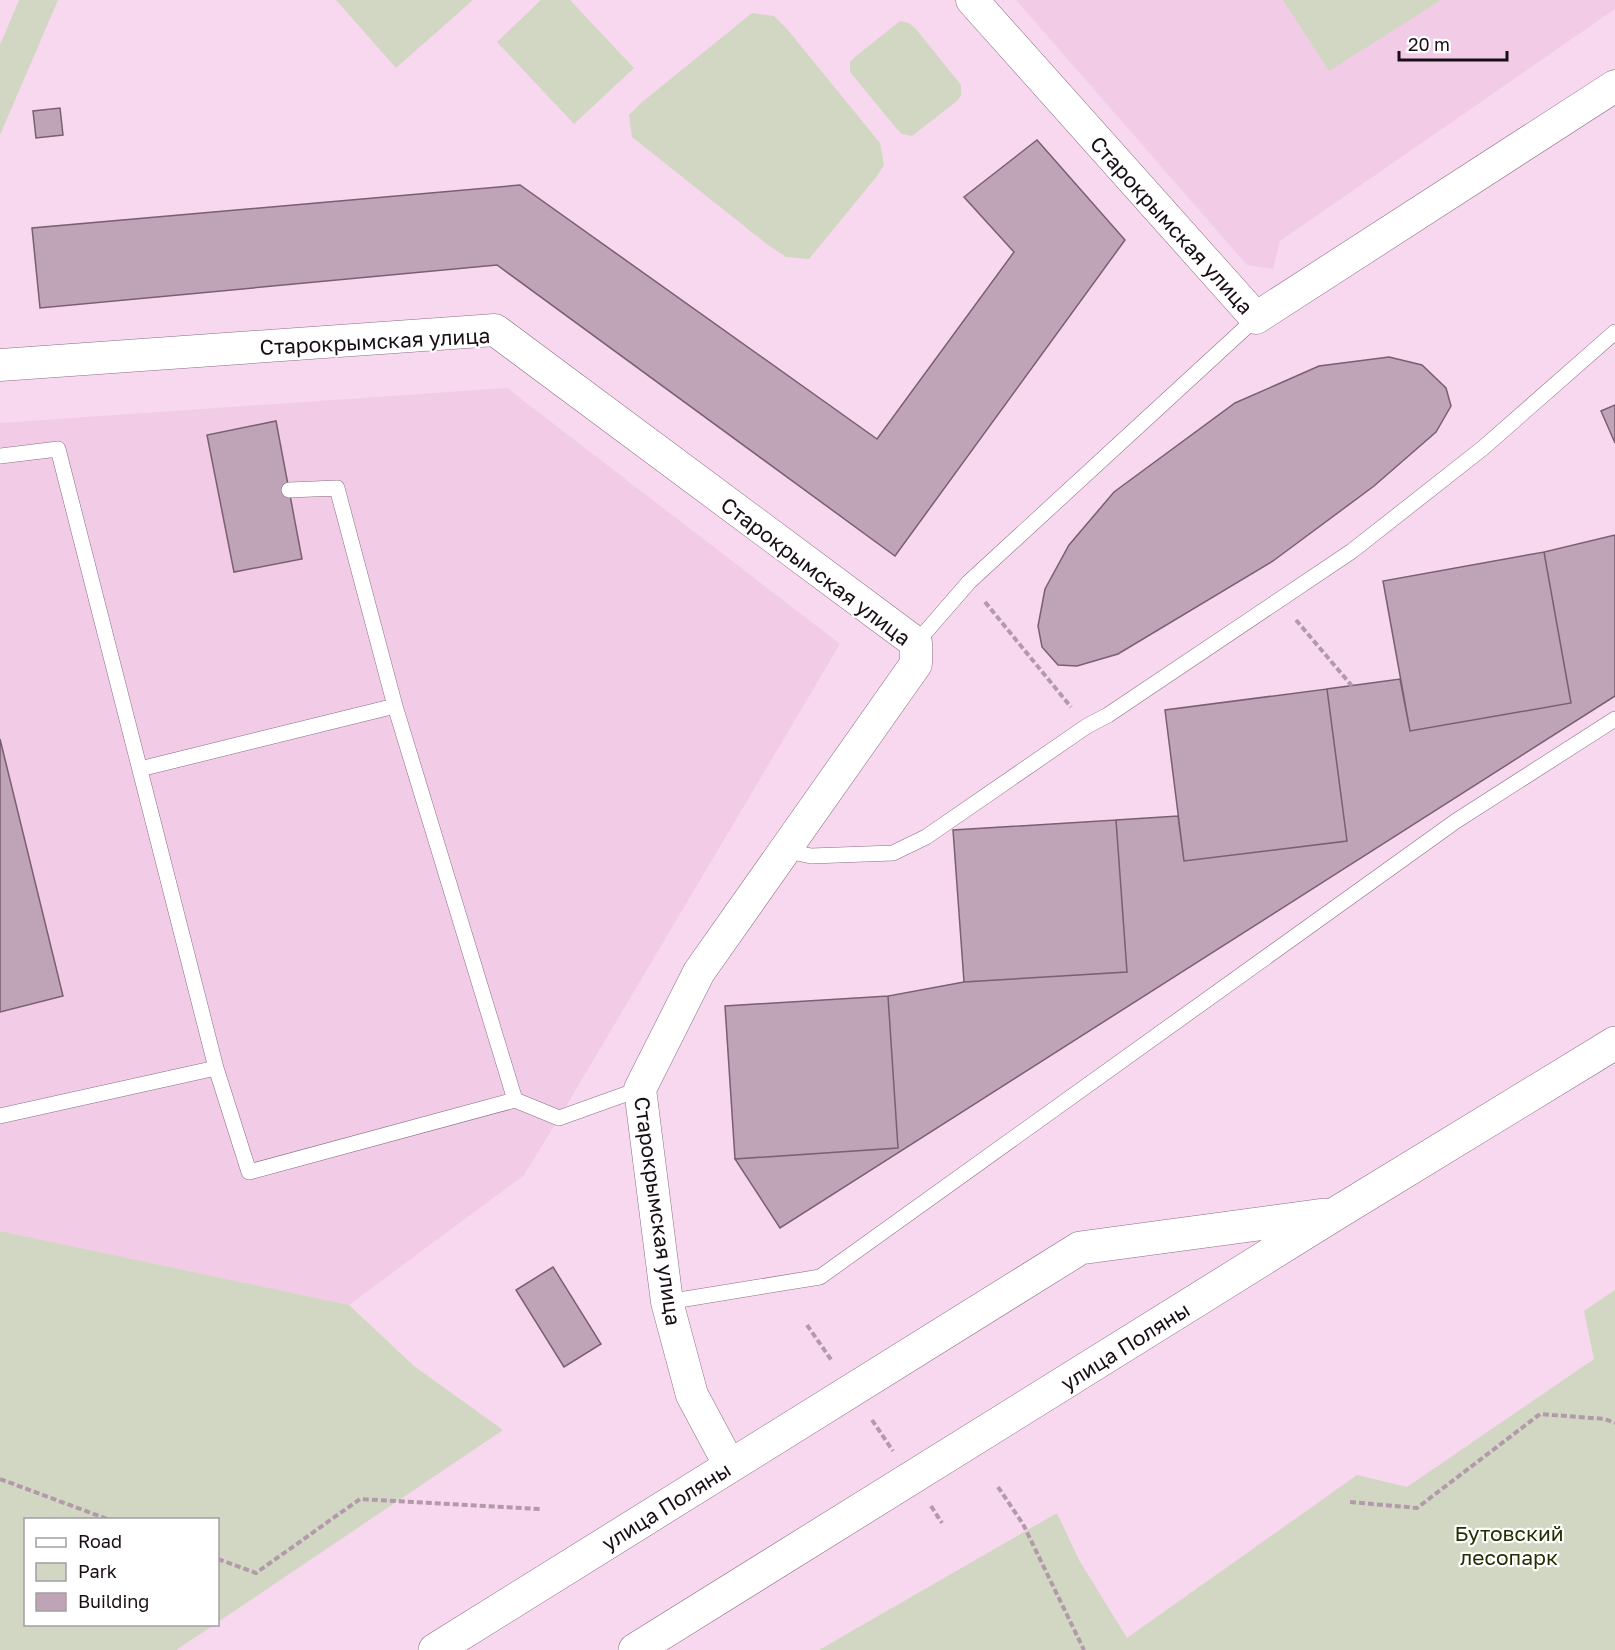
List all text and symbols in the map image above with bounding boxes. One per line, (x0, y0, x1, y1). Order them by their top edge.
scale bar (1399, 24, 1507, 62)
text: 20 m (1408, 33, 1450, 55)
street label: Старокрымская улица (1085, 131, 1259, 319)
street label: Старокрымская улица (259, 322, 491, 360)
street label: Старокрымская улица (716, 491, 916, 651)
street label: Старокрымская улица (629, 1095, 687, 1327)
street label: улица Поляны (1056, 1296, 1194, 1396)
street label: улица Поляны (597, 1456, 735, 1556)
legend (24, 1518, 219, 1626)
park label: Бутовский лесопарк (1454, 1520, 1564, 1570)
text: Road (78, 1530, 122, 1552)
text: Park (78, 1560, 117, 1582)
text: Building (78, 1590, 149, 1612)

